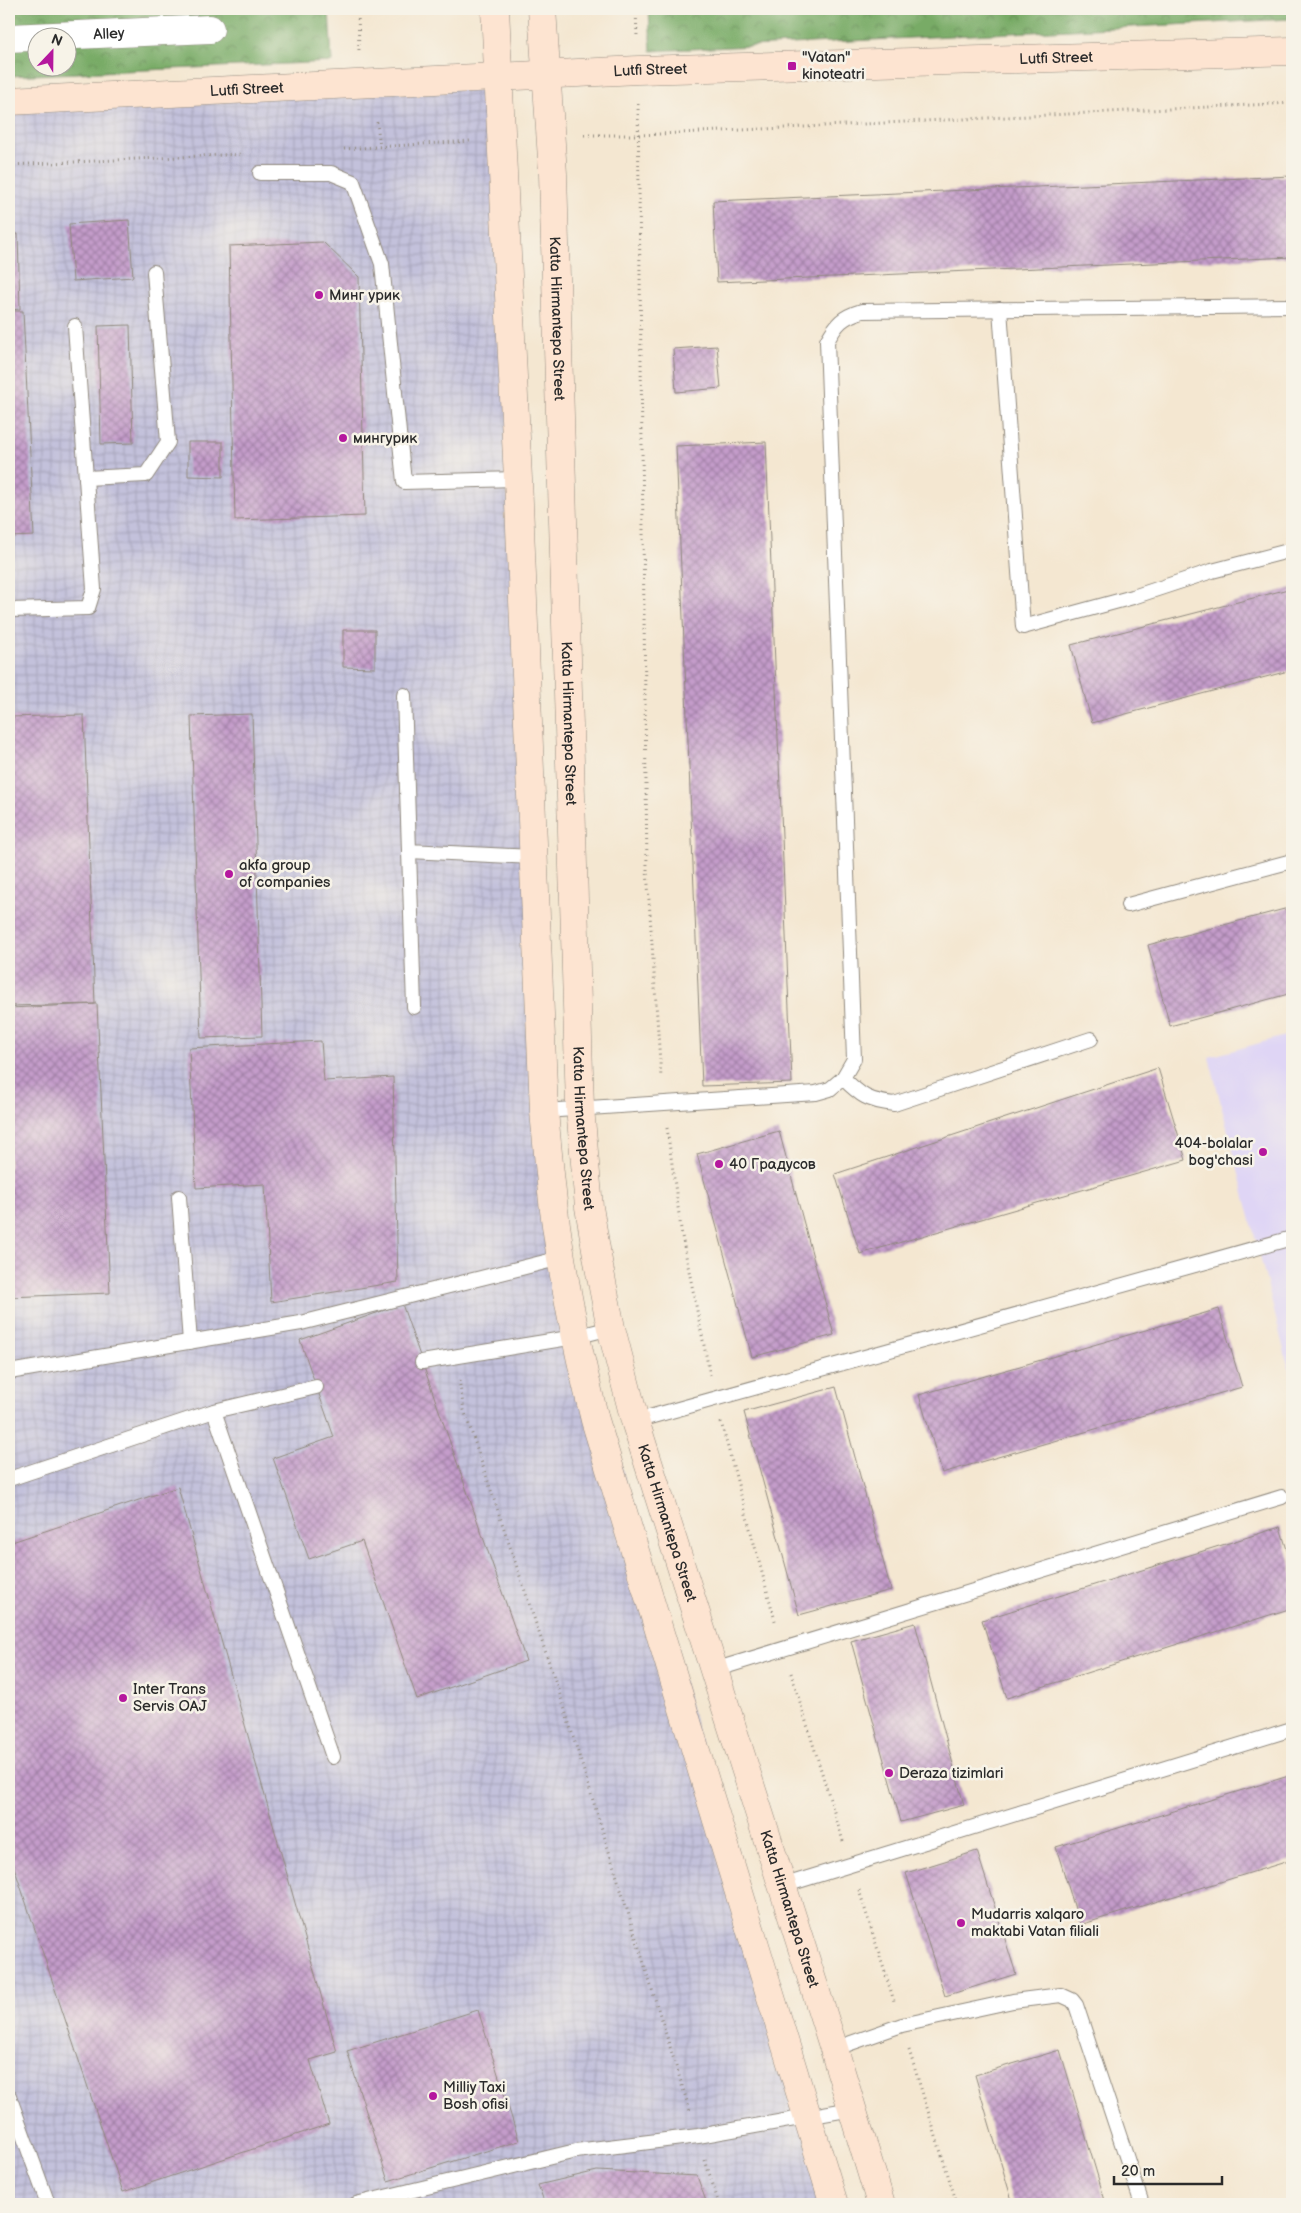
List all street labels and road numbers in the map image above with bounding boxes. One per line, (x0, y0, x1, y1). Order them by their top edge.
street label: Alley (93, 24, 125, 44)
street label: Lutfi Street (1019, 48, 1094, 69)
street label: Lutfi Street (613, 60, 688, 81)
street label: Lutfi Street (209, 78, 285, 101)
street label: Katta Hirmаntepa Street (545, 236, 569, 401)
street label: Katta Hirmаntepa Street (557, 641, 580, 806)
street label: Katta Hirmаntepa Street (568, 1046, 598, 1212)
street label: Katta Hirmаntepa Street (633, 1442, 701, 1604)
street label: Katta Hirmаntepa Street (755, 1828, 823, 1991)

